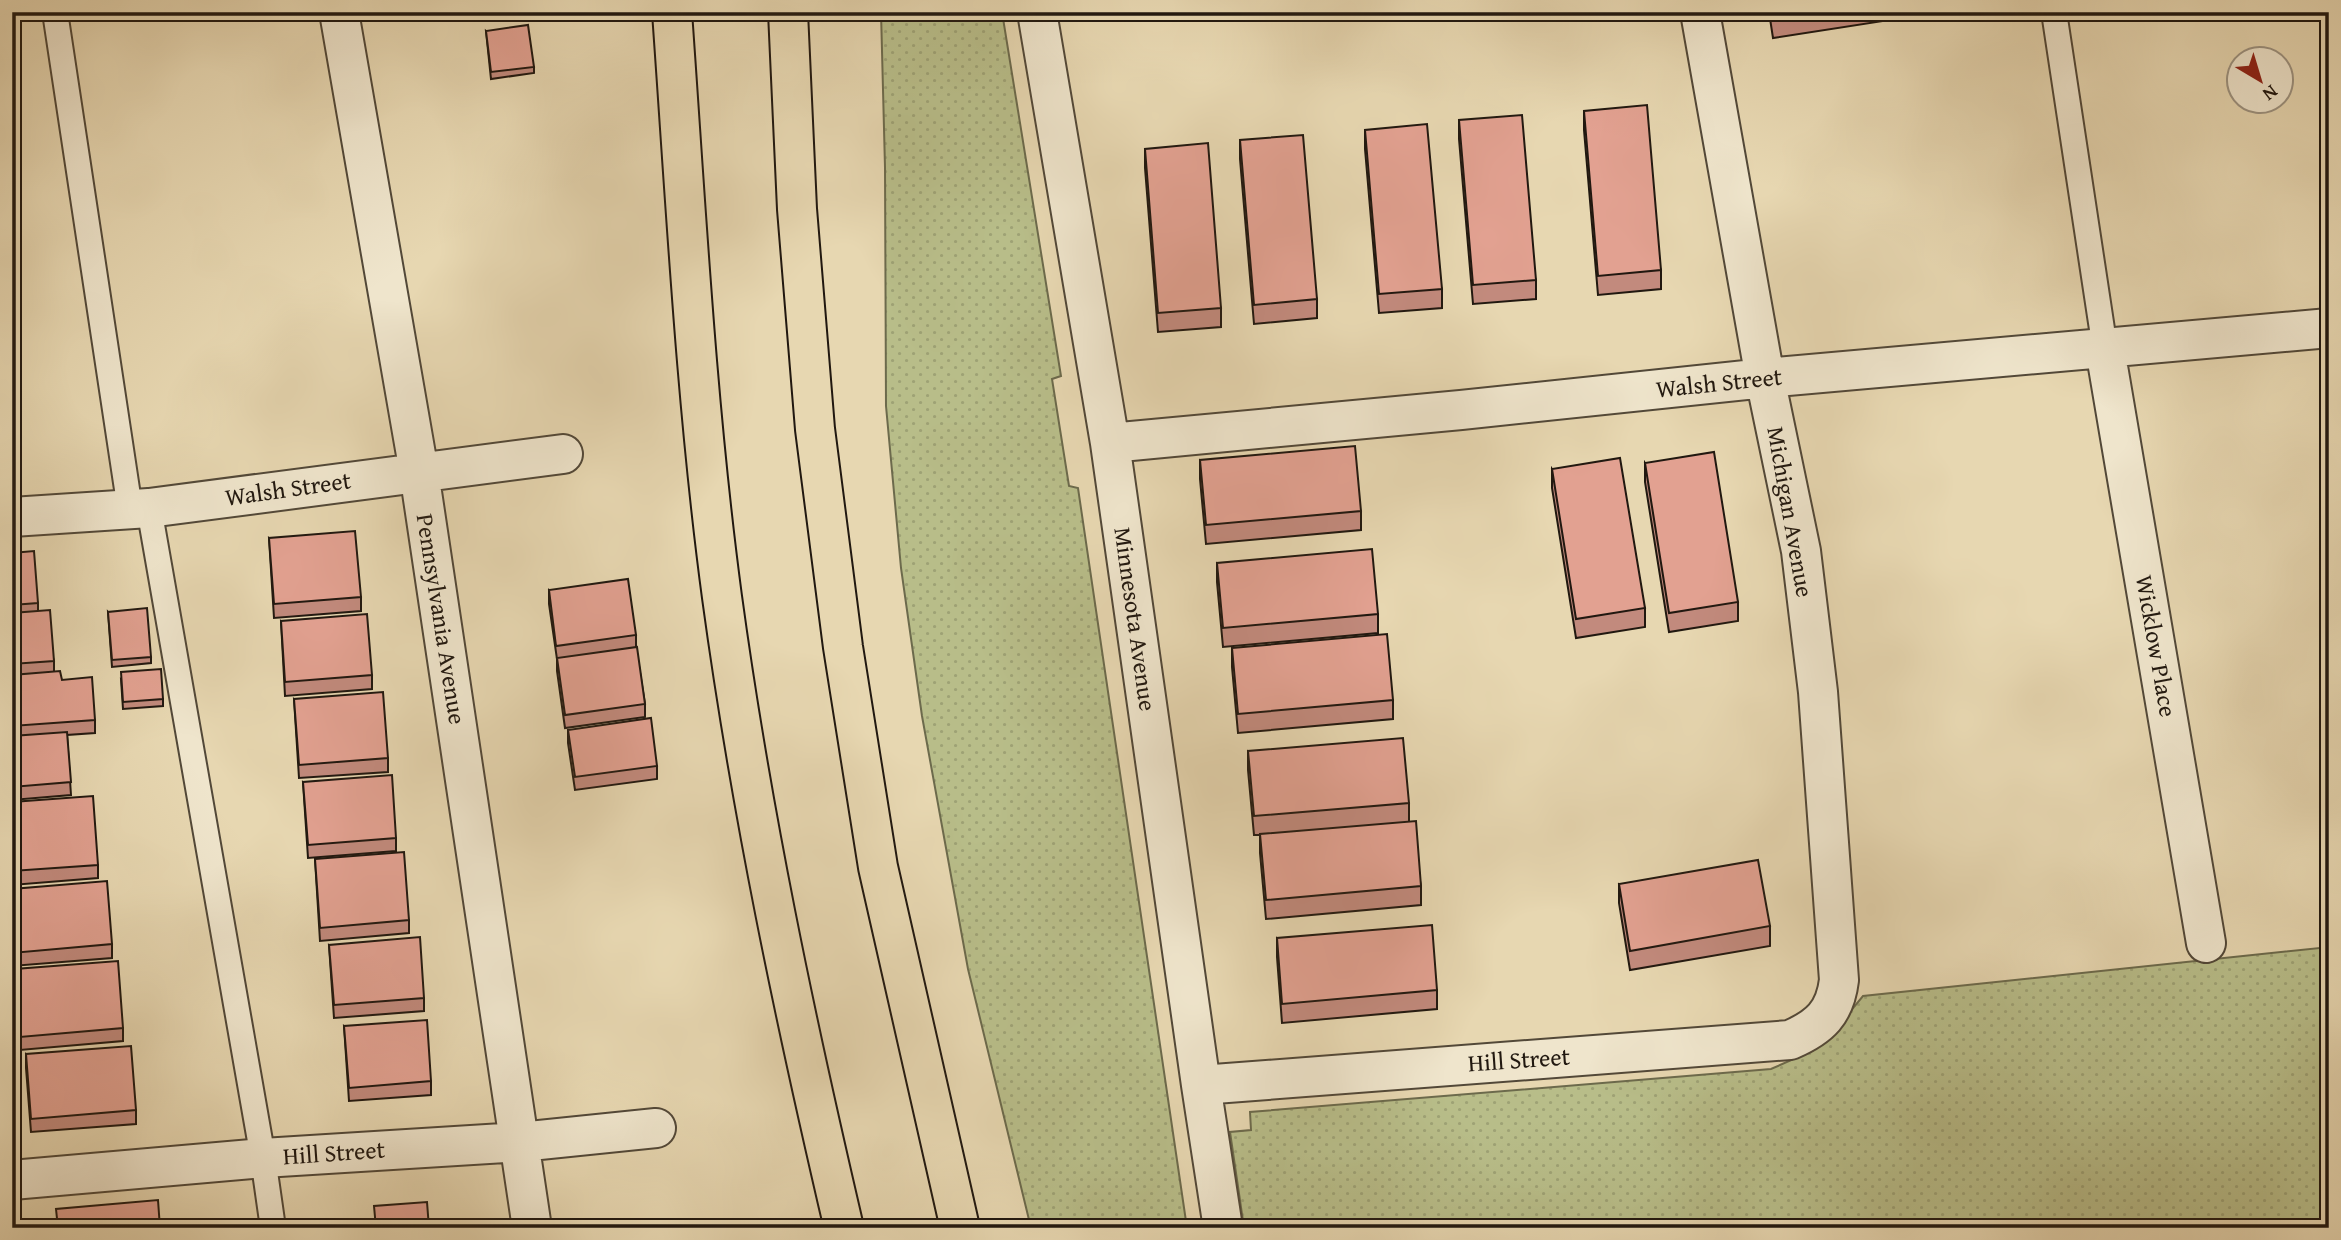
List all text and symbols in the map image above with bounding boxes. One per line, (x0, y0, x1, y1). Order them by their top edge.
north arrow (2226, 46, 2296, 116)
text: N (2257, 78, 2284, 109)
street label: Walsh Street (1654, 358, 1784, 407)
street label: Michigan Avenue (1758, 424, 1823, 600)
street label: Walsh Street (223, 462, 354, 515)
street label: Pennsylvania Avenue (408, 511, 475, 727)
street label: Minnesota Avenue (1105, 525, 1166, 713)
street label: Wicklow Place (2127, 572, 2186, 720)
street label: Hill Street (1467, 1038, 1572, 1081)
street label: Hill Street (282, 1131, 387, 1174)

